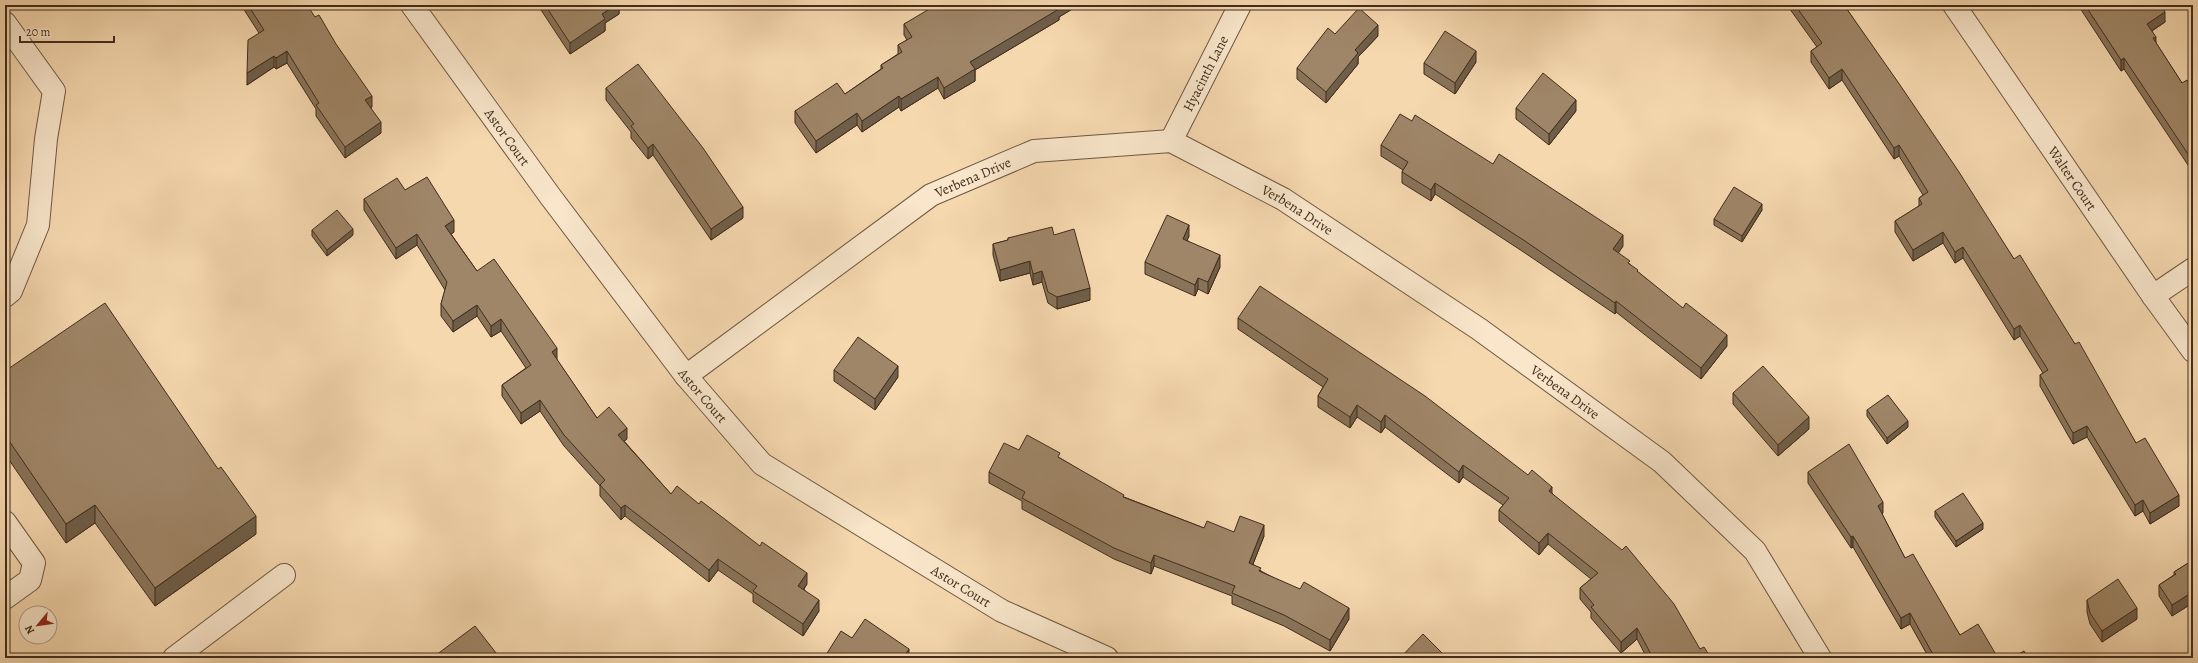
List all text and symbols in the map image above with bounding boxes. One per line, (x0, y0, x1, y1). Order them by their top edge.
scale bar (20, 18, 114, 44)
text: 20 m (26, 24, 50, 40)
street label: Hyacinth Lane (1178, 32, 1233, 114)
street label: Astor Court (480, 104, 535, 170)
street label: Walter Court (2043, 142, 2101, 215)
street label: Verbena Drive (931, 153, 1014, 202)
street label: Verbena Drive (1258, 180, 1337, 239)
street label: Verbena Drive (1526, 360, 1604, 423)
street label: Astor Court (673, 363, 732, 427)
street label: Astor Court (927, 560, 995, 612)
north arrow (18, 605, 58, 645)
text: N (21, 622, 38, 637)

